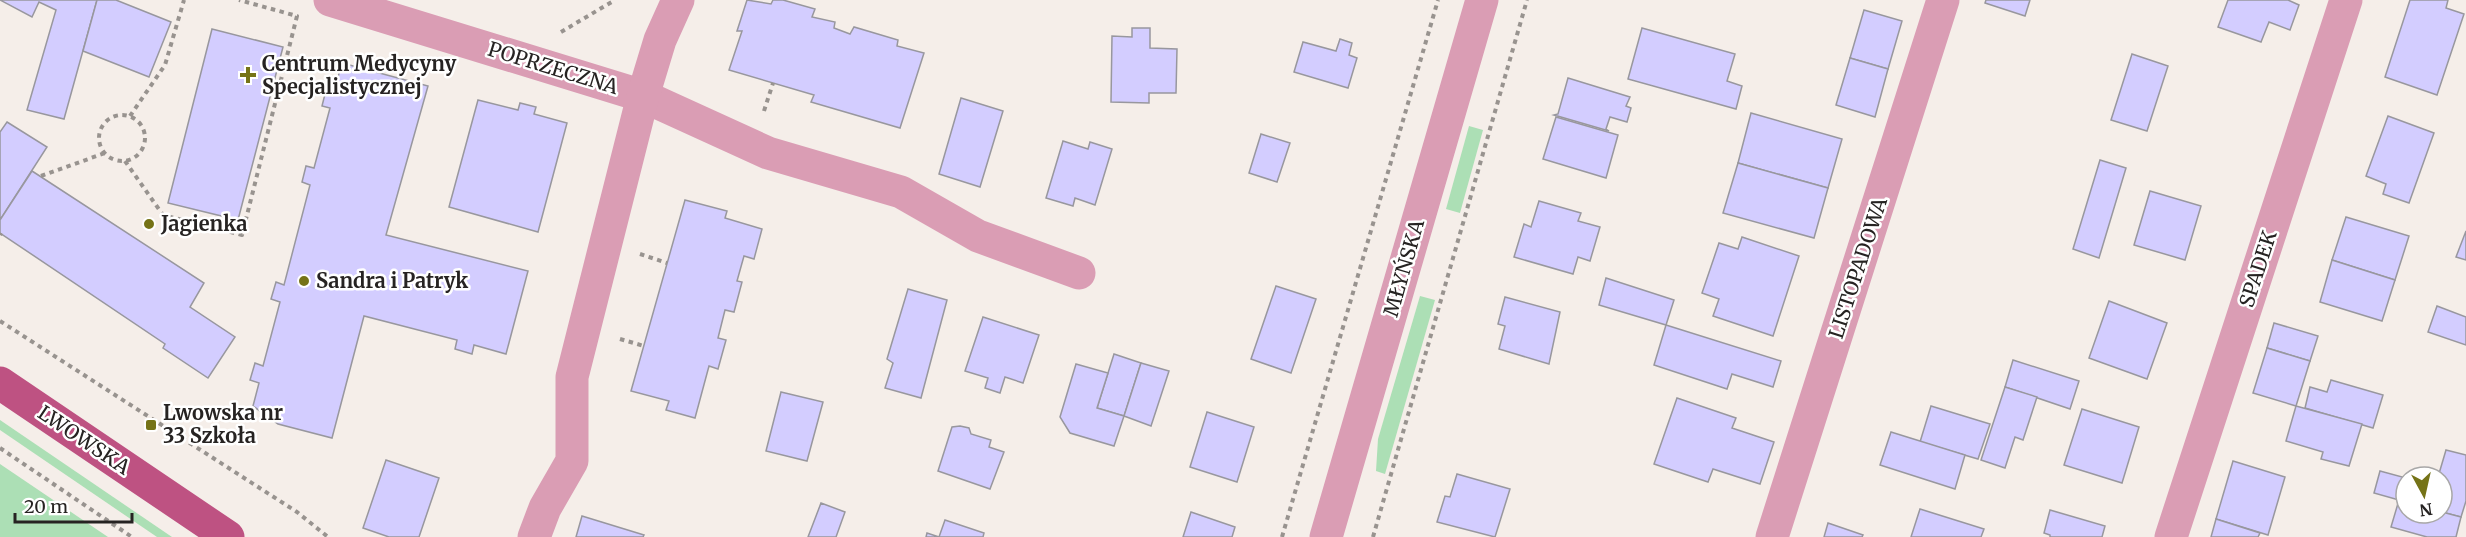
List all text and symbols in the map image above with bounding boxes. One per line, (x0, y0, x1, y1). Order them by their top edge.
street label: POPRZECZNA (485, 36, 622, 99)
place label: Centrum Medycyny Specjalistycznej (262, 51, 457, 99)
marker: Centrum Medycyny Specjalistycznej (239, 66, 257, 84)
street label: LISTOPADOWA (1823, 193, 1892, 341)
place label: Jagienka (160, 211, 247, 236)
street label: MŁYŃSKA (1376, 215, 1430, 319)
marker: Jagienka (142, 217, 156, 231)
street label: SPADEK (2233, 227, 2282, 310)
place label: Sandra i Patryk (316, 268, 468, 293)
marker: Sandra i Patryk (297, 274, 311, 288)
street label: LWOWSKA (33, 400, 136, 480)
place label: Lwowska nr 33 Szkoła (163, 400, 283, 448)
marker: Lwowska nr 33 Szkoła (144, 418, 158, 432)
north arrow (2394, 465, 2454, 525)
scale bar (15, 486, 132, 524)
text: 20 m (24, 495, 68, 518)
text: N (2418, 499, 2434, 521)

